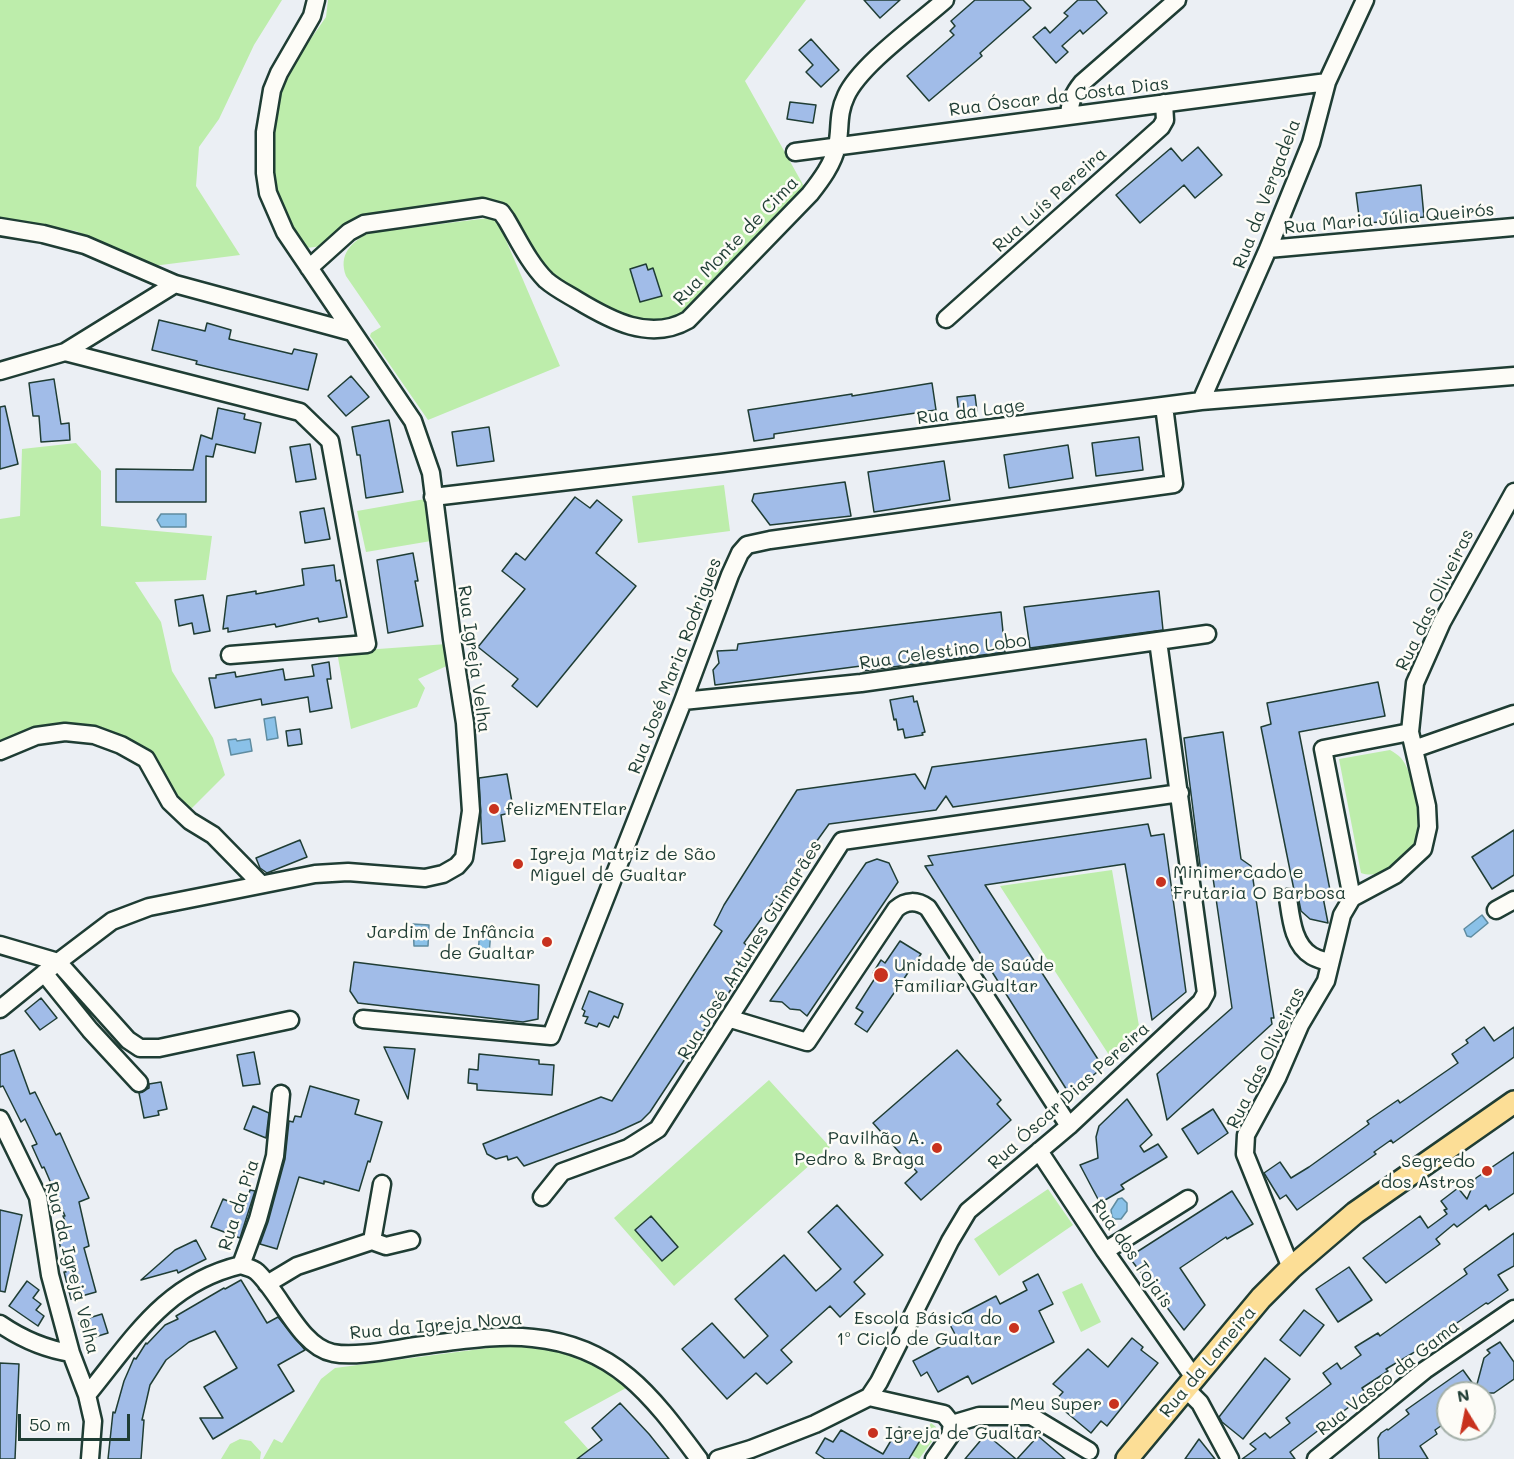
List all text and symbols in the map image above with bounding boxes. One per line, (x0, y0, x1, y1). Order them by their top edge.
street label: Rua Óscar da Costa Dias (948, 73, 1170, 121)
street label: Rua da Vergadela (1229, 116, 1305, 272)
street label: Rua Luís Pereira (989, 143, 1111, 257)
street label: Rua Monte de Cima (669, 172, 803, 310)
street label: Rua Maria Júlia Queirós (1283, 199, 1495, 239)
street label: Rua da Lage (916, 395, 1026, 429)
street label: Rua das Oliveiras (1391, 526, 1479, 674)
street label: Rua José Maria Rodrigues (624, 555, 726, 777)
street label: Rua Igreja Velha (453, 584, 495, 734)
street label: Rua Celestino Lobo (858, 630, 1028, 674)
place label: felizMENTElar (506, 798, 627, 820)
marker: felizMENTElar (487, 802, 501, 816)
street label: Rua José Antunes Guimarães (673, 836, 827, 1064)
place label: Igreja Matriz de São Miguel de Gualtar (530, 843, 716, 886)
marker: Igreja Matriz de São Miguel de Gualtar (511, 857, 525, 871)
place label: Minimercado e Frutaria O Barbosa (1173, 861, 1346, 904)
marker: Minimercado e Frutaria O Barbosa (1154, 875, 1168, 889)
place label: Jardim de Infância de Gualtar (367, 921, 535, 964)
marker: Jardim de Infância de Gualtar (540, 935, 554, 949)
place label: Unidade de Saúde Familiar Gualtar (894, 954, 1054, 996)
marker: Unidade de Saúde Familiar Gualtar (872, 966, 890, 984)
street label: Rua das Oliveiras (1222, 984, 1310, 1132)
street label: Rua Óscar Dias Pereira (984, 1018, 1154, 1174)
place label: Pavilhão A. Pedro & Braga (794, 1127, 925, 1170)
marker: Pavilhão A. Pedro & Braga (930, 1141, 944, 1155)
place label: Segredo dos Astros (1381, 1150, 1475, 1192)
street label: Rua da Pia (214, 1157, 264, 1253)
marker: Segredo dos Astros (1480, 1164, 1494, 1178)
street label: Rua da Igreja Velha (40, 1180, 104, 1356)
street label: Rua dos Tojais (1087, 1196, 1177, 1312)
street label: Rua da Lameira (1155, 1302, 1261, 1422)
place label: Escola Básica do 1º Ciclo de Gualtar (837, 1307, 1002, 1350)
street label: Rua da Igreja Nova (349, 1308, 523, 1344)
street label: Rua Vasco da Gama (1312, 1315, 1464, 1441)
marker: Escola Básica do 1º Ciclo de Gualtar (1007, 1321, 1021, 1335)
north arrow (1436, 1381, 1496, 1441)
text: N (1455, 1383, 1471, 1406)
place label: Meu Super (1010, 1393, 1102, 1415)
marker: Meu Super (1107, 1397, 1121, 1411)
scale bar (21, 1402, 134, 1440)
text: 50 m (29, 1412, 71, 1436)
place label: Igreja de Gualtar (885, 1422, 1042, 1444)
marker: Igreja de Gualtar (866, 1426, 880, 1440)

